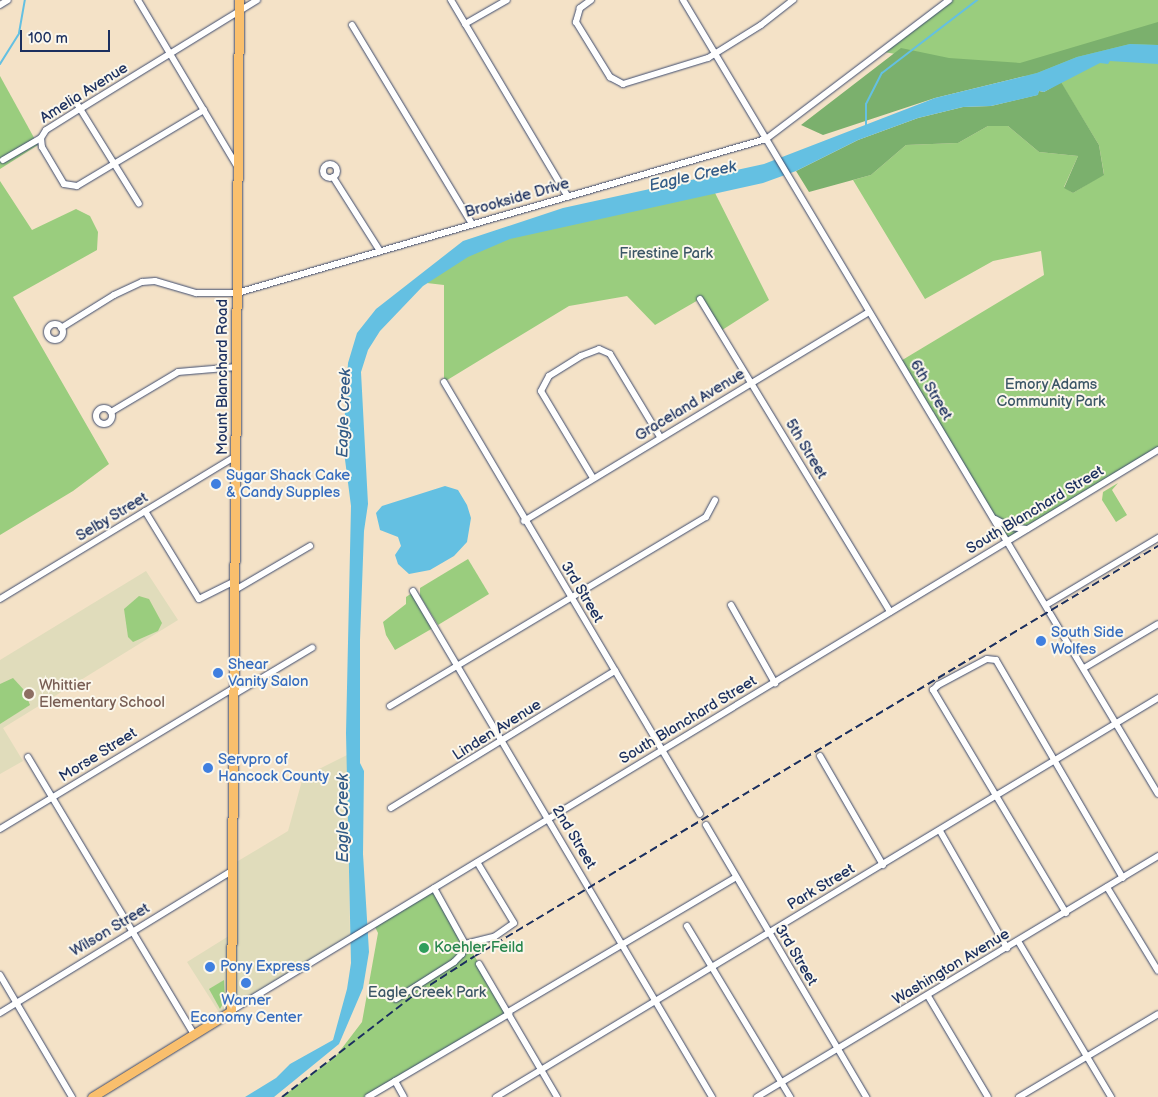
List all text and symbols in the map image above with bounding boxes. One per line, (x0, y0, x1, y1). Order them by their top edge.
scale bar (22, 20, 112, 52)
text: 100 m (28, 29, 68, 48)
street label: Amelia Avenue (37, 59, 131, 127)
water label: Eagle Creek (647, 158, 739, 196)
street label: Brookside Drive (463, 175, 571, 221)
park label: Firestine Park (619, 245, 713, 263)
street label: Mount Blanchard Road (214, 299, 232, 455)
street label: 6th Street (906, 357, 956, 423)
street label: Graceland Avenue (632, 365, 748, 445)
water label: Eagle Creek (334, 368, 356, 458)
park label: Emory Adams Community Park (996, 375, 1106, 410)
street label: 5th Street (781, 416, 831, 482)
street label: South Blanchard Street (963, 462, 1107, 558)
place label: Sugar Shack Cake & Candy Supples (226, 466, 350, 501)
marker: Sugar Shack Cake & Candy Supples (210, 478, 222, 490)
street label: Selby Street (72, 488, 152, 546)
street label: 3rd Street (557, 558, 607, 626)
place label: South Side Wolfes (1051, 623, 1124, 658)
marker: South Side Wolfes (1035, 635, 1047, 647)
place label: Shear Vanity Salon (228, 655, 310, 690)
marker: Shear Vanity Salon (212, 667, 224, 679)
street label: South Blanchard Street (616, 672, 760, 768)
place label: Whittier Elementary School (39, 676, 166, 711)
marker: Whittier Elementary School (23, 688, 35, 700)
street label: Linden Avenue (449, 696, 545, 764)
street label: Morse Street (56, 724, 140, 786)
place label: Servpro of Hancock County (218, 750, 329, 785)
marker: Servpro of Hancock County (202, 762, 214, 774)
water label: Eagle Creek (334, 773, 354, 863)
street label: 2nd Street (548, 802, 600, 872)
street label: Park Street (784, 860, 858, 914)
street label: Wilson Street (67, 899, 153, 961)
street label: 3rd Street (771, 921, 821, 989)
street label: Washington Avenue (889, 925, 1013, 1009)
place label: Koehler Feild (434, 939, 524, 957)
marker: Koehler Feild (418, 942, 430, 954)
place label: Pony Express (220, 958, 311, 976)
marker: Pony Express (204, 961, 216, 973)
marker: Warner Economy Center (240, 977, 252, 989)
park label: Eagle Creek Park (368, 984, 486, 1002)
place label: Warner Economy Center (189, 991, 303, 1026)

